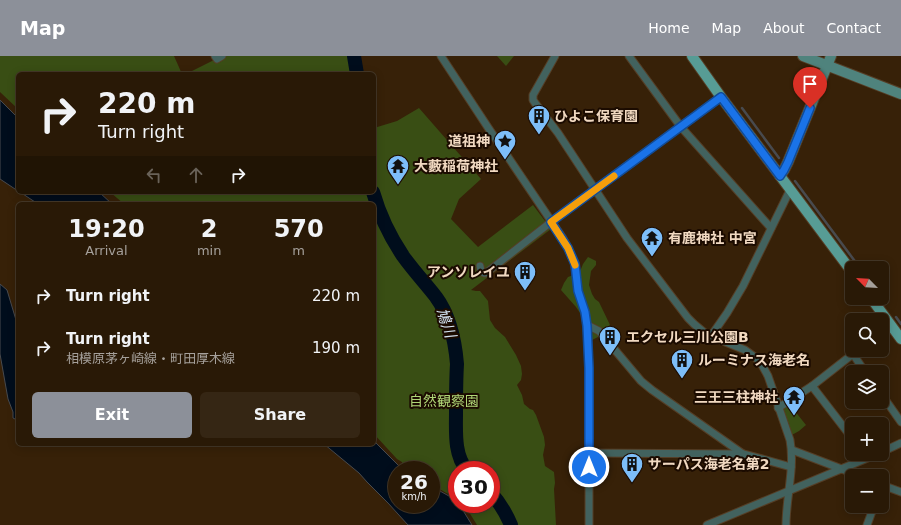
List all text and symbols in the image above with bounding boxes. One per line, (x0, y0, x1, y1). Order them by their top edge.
text: Map (20, 17, 65, 39)
text: Home (648, 20, 690, 36)
text: Map (712, 20, 741, 36)
text: About (763, 20, 805, 36)
text: Contact (827, 20, 881, 36)
pin (793, 67, 827, 108)
icon: arrive (799, 73, 821, 95)
text: 220 m (98, 87, 195, 120)
icon: right (32, 88, 84, 140)
building icon: ひよこ保育園 (526, 103, 552, 136)
place label: ひよこ保育園 (554, 108, 638, 124)
text: Turn right (98, 121, 184, 142)
place icon: 道祖神 (492, 128, 518, 161)
place label: 道祖神 (448, 133, 490, 149)
temple icon: 大藪稲荷神社 (385, 153, 411, 186)
place label: 大藪稲荷神社 (414, 158, 498, 174)
icon: left (143, 164, 165, 186)
icon: ahead (185, 164, 207, 186)
icon: right (227, 164, 249, 186)
text: 19:20 (68, 215, 145, 243)
text: 2 (201, 215, 217, 243)
text: 570 (274, 215, 324, 243)
temple icon: 有鹿神社 中宮 (639, 225, 665, 258)
place label: 有鹿神社 中宮 (668, 230, 757, 246)
text: Arrival (85, 243, 128, 258)
text: min (197, 243, 221, 258)
text: m (292, 243, 305, 258)
building icon: アンソレイユ (512, 259, 538, 292)
north arrow (845, 261, 889, 305)
map controls (845, 261, 889, 513)
place label: アンソレイユ (427, 264, 510, 280)
icon: right (32, 285, 54, 307)
text: Turn right (66, 287, 150, 305)
text: 220 m (312, 287, 360, 305)
water label: 鳩川 (432, 306, 460, 342)
button: search (845, 313, 889, 357)
building icon: エクセル三川公園B (597, 324, 623, 357)
place label: エクセル三川公園B (626, 329, 749, 345)
text: Turn right (66, 330, 150, 348)
icon: right (32, 337, 54, 359)
text: 190 m (312, 339, 360, 357)
building icon: ルーミナス海老名 (669, 347, 695, 380)
text: 相模原茅ヶ崎線・町田厚木線 (66, 351, 235, 366)
place label: ルーミナス海老名 (698, 352, 810, 368)
button: layers (845, 365, 889, 409)
temple icon: 三王三柱神社 (781, 384, 807, 417)
place label: 三王三柱神社 (694, 389, 778, 405)
button: Exit (32, 392, 192, 438)
button: Share (200, 392, 360, 438)
park label: 自然観察園 (409, 393, 479, 409)
button: + (845, 417, 889, 461)
position arrow (568, 446, 610, 488)
building icon: サーパス海老名第2 (619, 451, 645, 484)
place label: サーパス海老名第2 (648, 456, 770, 472)
speed limit sign: 30 (448, 461, 500, 513)
button: − (845, 469, 889, 513)
text: 26 (400, 470, 428, 494)
text: km/h (401, 491, 427, 502)

